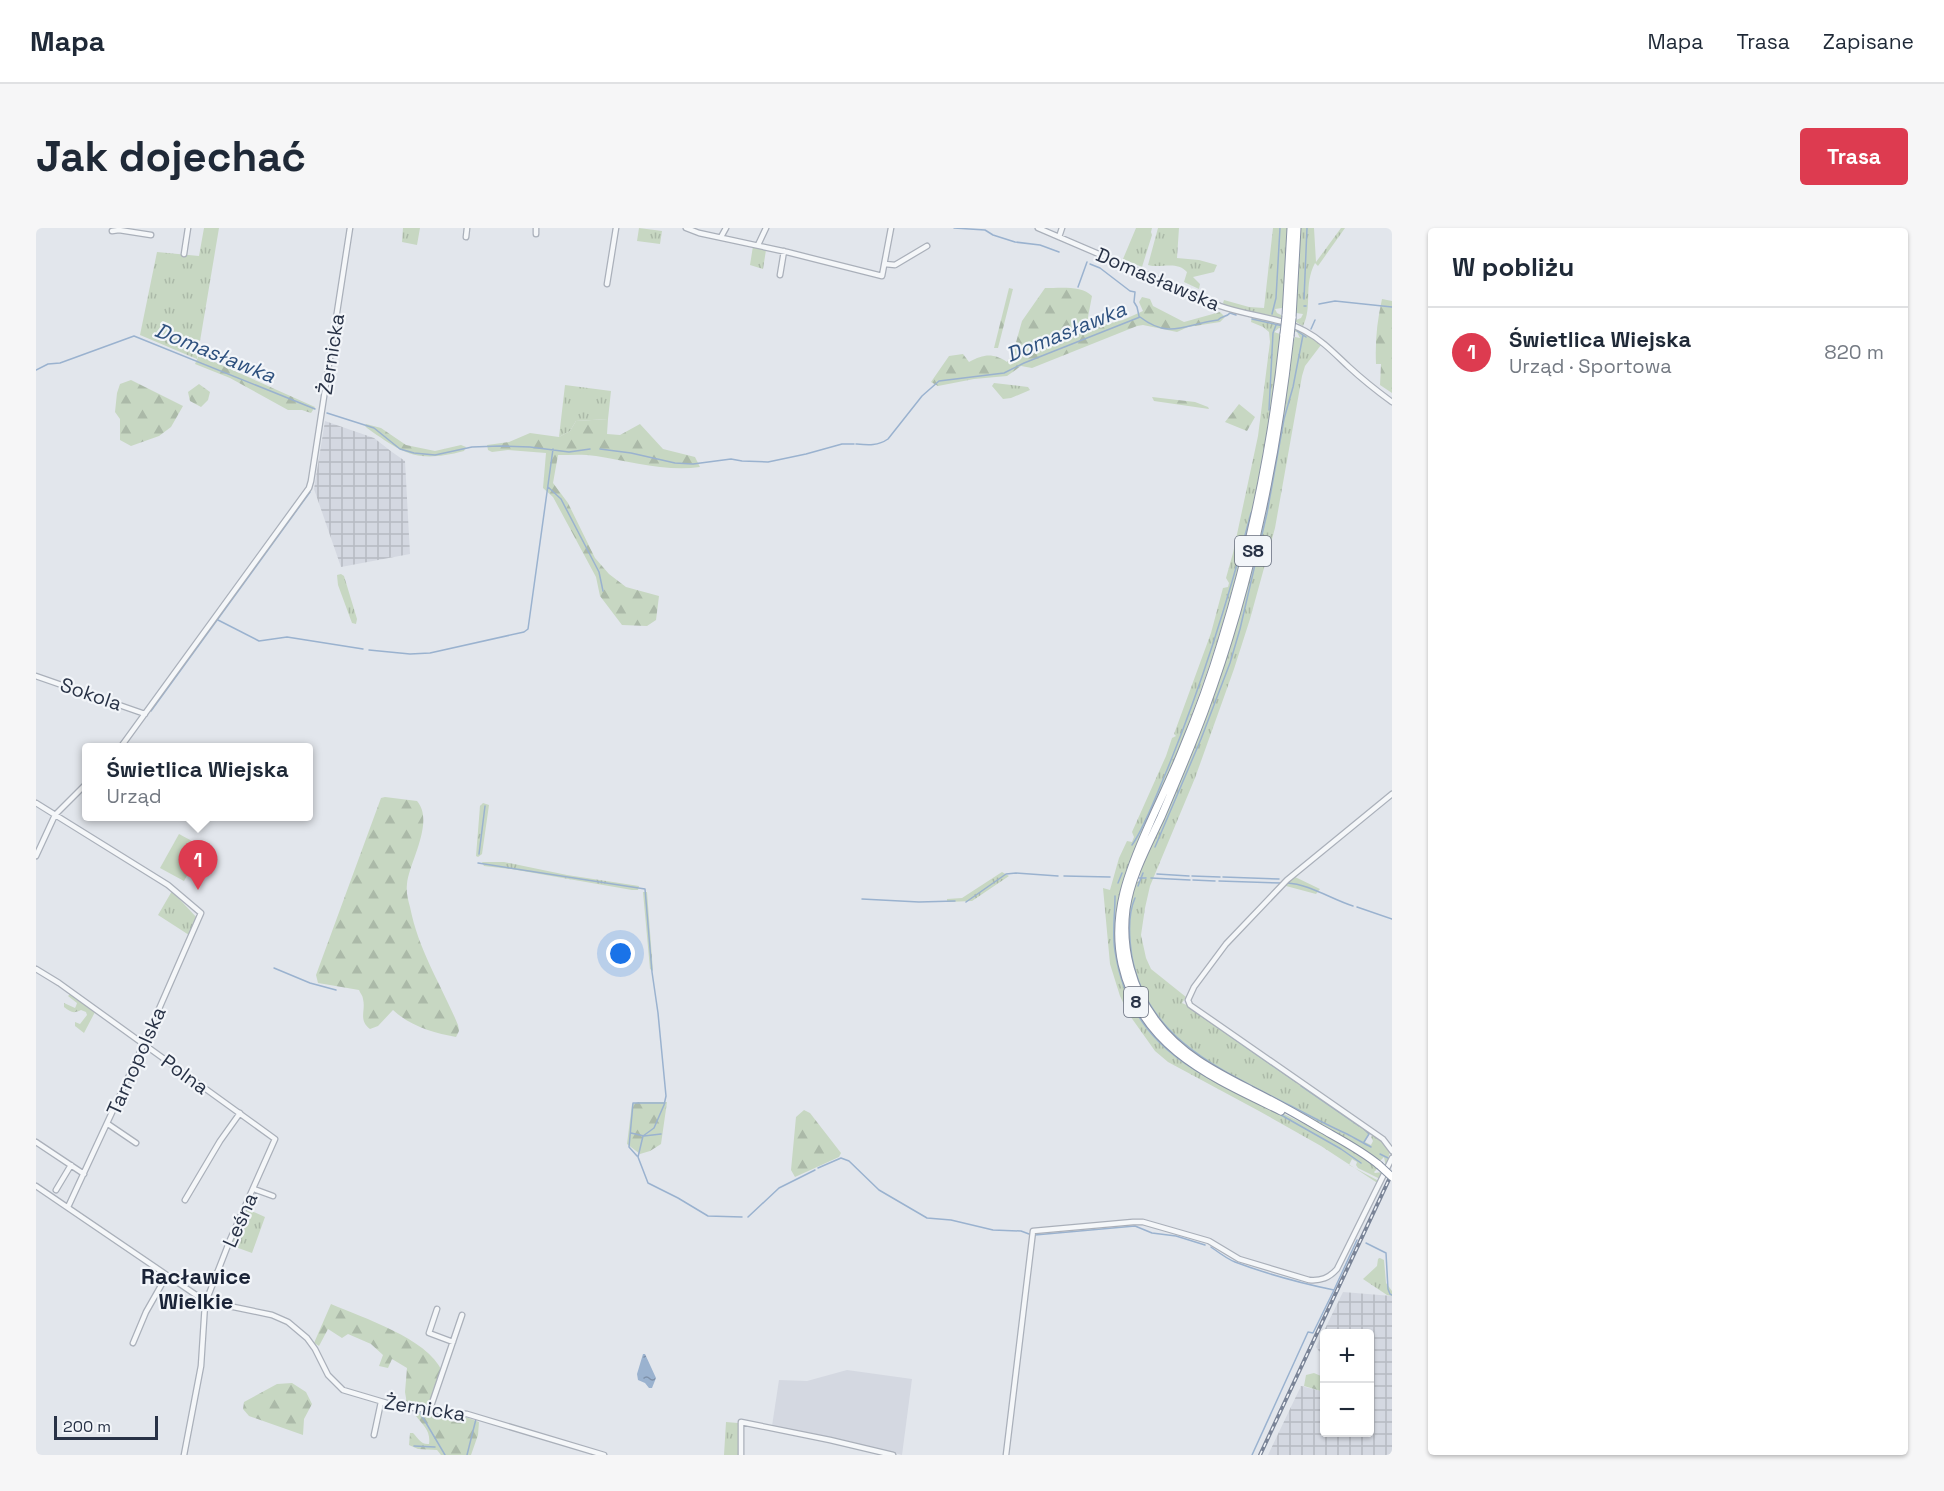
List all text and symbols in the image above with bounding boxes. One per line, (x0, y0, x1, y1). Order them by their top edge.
text: Mapa (30, 23, 105, 59)
text: Mapa (1648, 28, 1703, 55)
text: Trasa (1736, 28, 1790, 55)
text: Zapisane (1823, 28, 1914, 55)
button: Trasa (1800, 128, 1908, 185)
text: Jak dojechać (36, 130, 306, 183)
street label: Domasławska (1092, 241, 1224, 317)
text: W pobliżu (1452, 250, 1574, 284)
water label: Domasławka (1002, 295, 1131, 368)
street label: Żernicka (312, 312, 350, 396)
water label: Domasławka (151, 316, 280, 389)
text: Świetlica Wiejska (1509, 325, 1691, 353)
text: 1 (1467, 339, 1476, 365)
text: 820 m (1824, 339, 1884, 365)
text: Urząd · Sportowa (1509, 353, 1672, 379)
road number: S8 (1235, 536, 1271, 566)
street label: Sokola (57, 671, 125, 717)
popup (82, 743, 313, 821)
text: Świetlica Wiejska (106, 755, 289, 783)
text: Urząd (106, 783, 162, 809)
pin: 1 (178, 840, 218, 890)
your location (606, 939, 635, 968)
road number: 8 (1124, 987, 1148, 1017)
street label: Tarnopolska (100, 1003, 172, 1119)
street label: Polna (156, 1048, 214, 1100)
street label: Leśna (217, 1189, 263, 1251)
district label: Racławice Wielkie (141, 1262, 251, 1315)
map controls (1320, 1329, 1374, 1437)
button: + (1320, 1329, 1374, 1383)
button: − (1320, 1383, 1374, 1437)
street label: Żernicka (383, 1389, 467, 1427)
scale bar (54, 1413, 158, 1440)
text: 200 m (63, 1416, 111, 1437)

